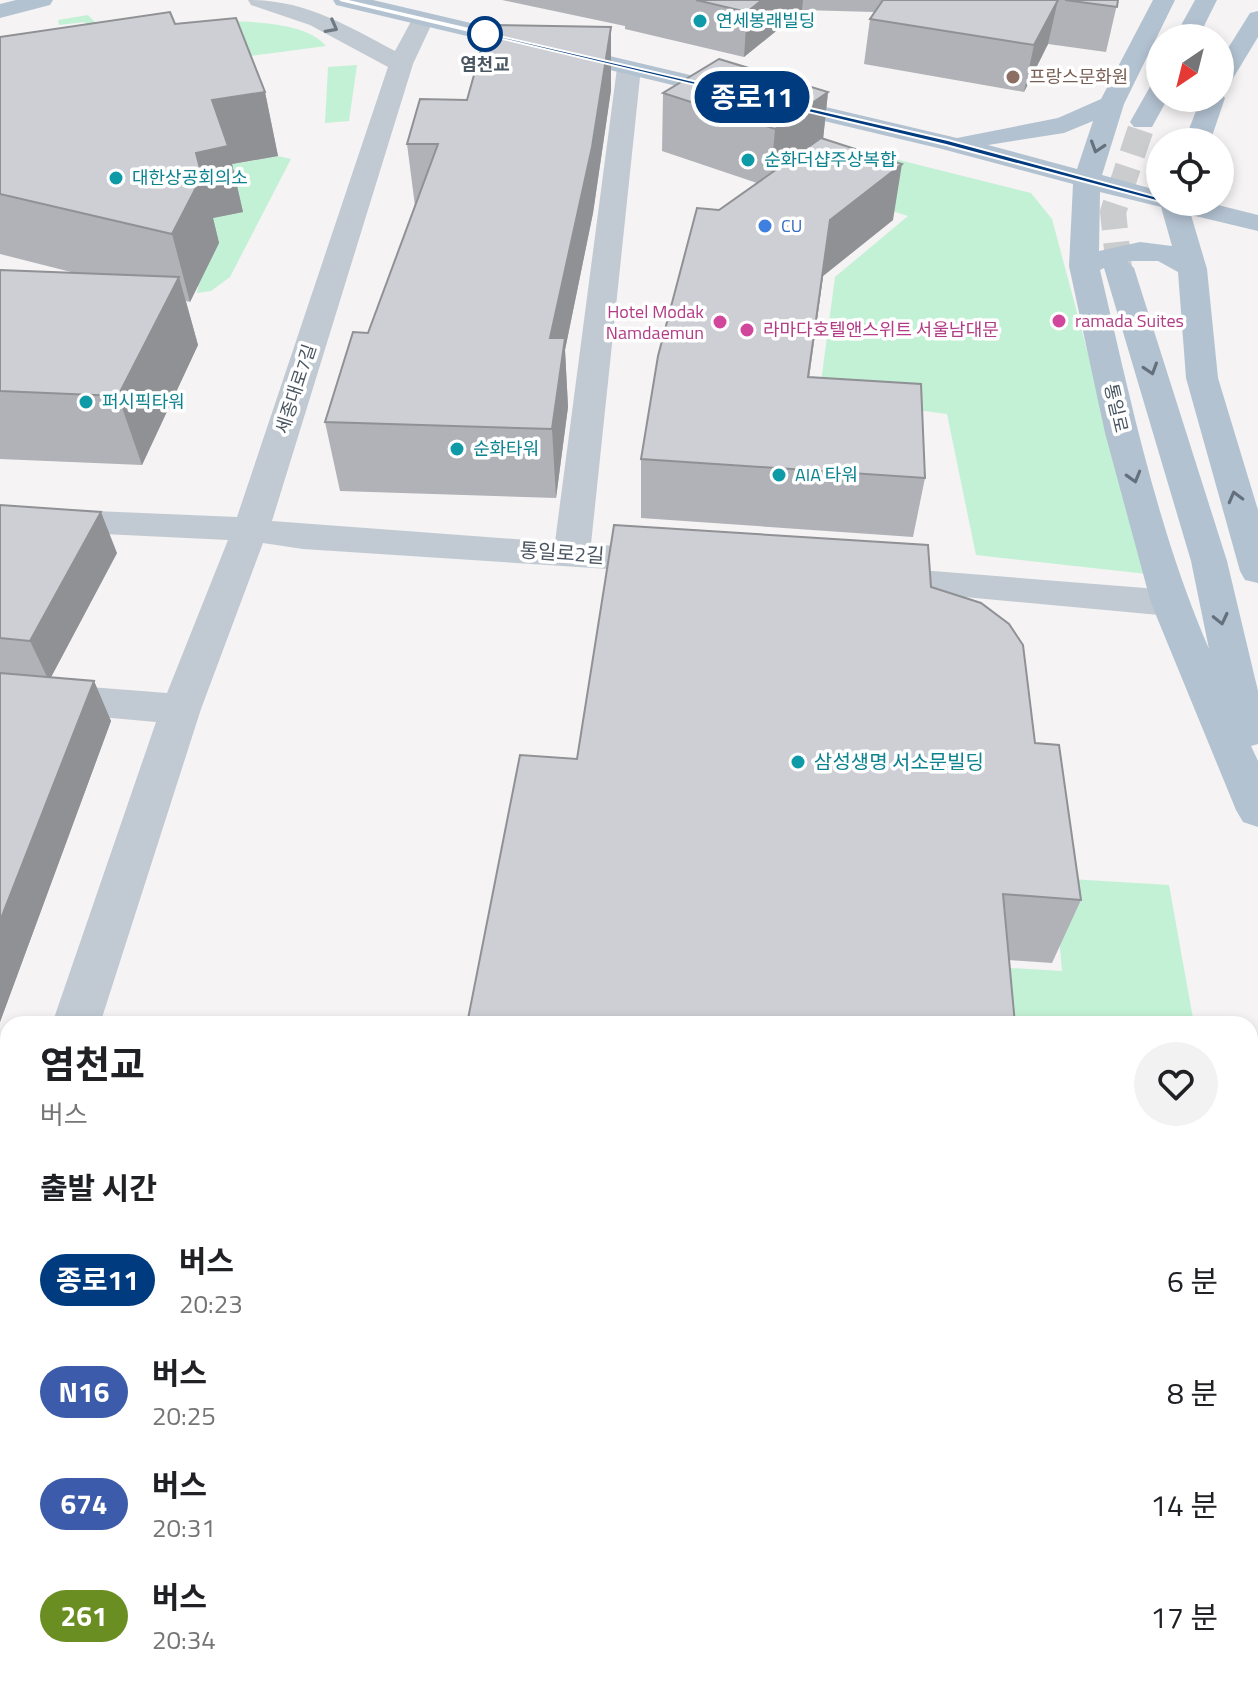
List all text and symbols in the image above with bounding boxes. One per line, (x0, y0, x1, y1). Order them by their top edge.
place label: 연세봉래빌딩 (716, 7, 815, 34)
marker: 연세봉래빌딩 (691, 12, 709, 30)
one-way arrow (323, 17, 338, 32)
marker: 염천교 (468, 17, 502, 51)
north arrow (1146, 24, 1234, 112)
map controls (1146, 24, 1234, 216)
place label: 염천교 (460, 51, 510, 78)
place label: 프랑스문화원 (1029, 63, 1128, 90)
marker: 프랑스문화원 (1004, 68, 1022, 86)
line badge: 종로11 (696, 71, 808, 123)
text: 종로11 (711, 75, 793, 118)
button: locate (1146, 128, 1234, 216)
one-way arrow (1091, 140, 1107, 154)
place label: 순화더샵주상복합 (764, 146, 896, 173)
marker: 순화더샵주상복합 (739, 151, 757, 169)
place label: 대한상공회의소 (132, 164, 248, 191)
marker: 대한상공회의소 (107, 169, 125, 187)
place label: CU (781, 212, 802, 239)
marker: CU (756, 217, 774, 235)
place label: Hotel Modak Namdaemun (606, 298, 704, 346)
place label: ramada Suites (1075, 307, 1184, 334)
marker: ramada Suites (1050, 312, 1068, 330)
marker: Hotel Modak Namdaemun (711, 313, 729, 331)
place label: 라마다호텔앤스위트 서울남대문 (763, 316, 999, 343)
marker: 라마다호텔앤스위트 서울남대문 (738, 321, 756, 339)
street label: 세종대로7길 (268, 341, 323, 437)
one-way arrow (1142, 361, 1158, 375)
street label: 통일로 (1098, 381, 1135, 435)
place label: 퍼시픽타워 (102, 388, 185, 415)
marker: 퍼시픽타워 (77, 393, 95, 411)
place label: 순화타워 (473, 435, 539, 462)
marker: 순화타워 (448, 440, 466, 458)
place label: AIA 타워 (795, 461, 858, 488)
marker: AIA 타워 (770, 466, 788, 484)
one-way arrow (1125, 469, 1141, 483)
one-way arrow (1227, 491, 1244, 505)
street label: 통일로2길 (519, 534, 605, 571)
one-way arrow (1212, 612, 1229, 625)
place label: 삼성생명 서소문빌딩 (814, 746, 984, 777)
marker: 삼성생명 서소문빌딩 (789, 753, 807, 771)
text: 염천교 (40, 1035, 145, 1093)
button: heart (1134, 1042, 1218, 1126)
text: 버스 (40, 1095, 88, 1134)
text: 출발 시간 (40, 1165, 157, 1211)
text: 버스 (179, 1238, 234, 1284)
text: 종로11 (56, 1258, 139, 1301)
text: 6 분 (1167, 1258, 1218, 1304)
text: 20:23 (179, 1284, 243, 1323)
text: 버스 (152, 1350, 207, 1396)
text: N16 (59, 1370, 109, 1413)
text: 8 분 (1167, 1370, 1218, 1416)
text: 20:25 (152, 1396, 216, 1435)
text: 버스 (152, 1462, 207, 1508)
text: 674 (60, 1482, 108, 1525)
text: 14 분 (1150, 1482, 1218, 1528)
text: 20:31 (152, 1508, 216, 1547)
text: 버스 (152, 1574, 207, 1620)
text: 261 (60, 1594, 108, 1637)
text: 17 분 (1150, 1594, 1218, 1640)
text: 20:34 (152, 1620, 216, 1659)

